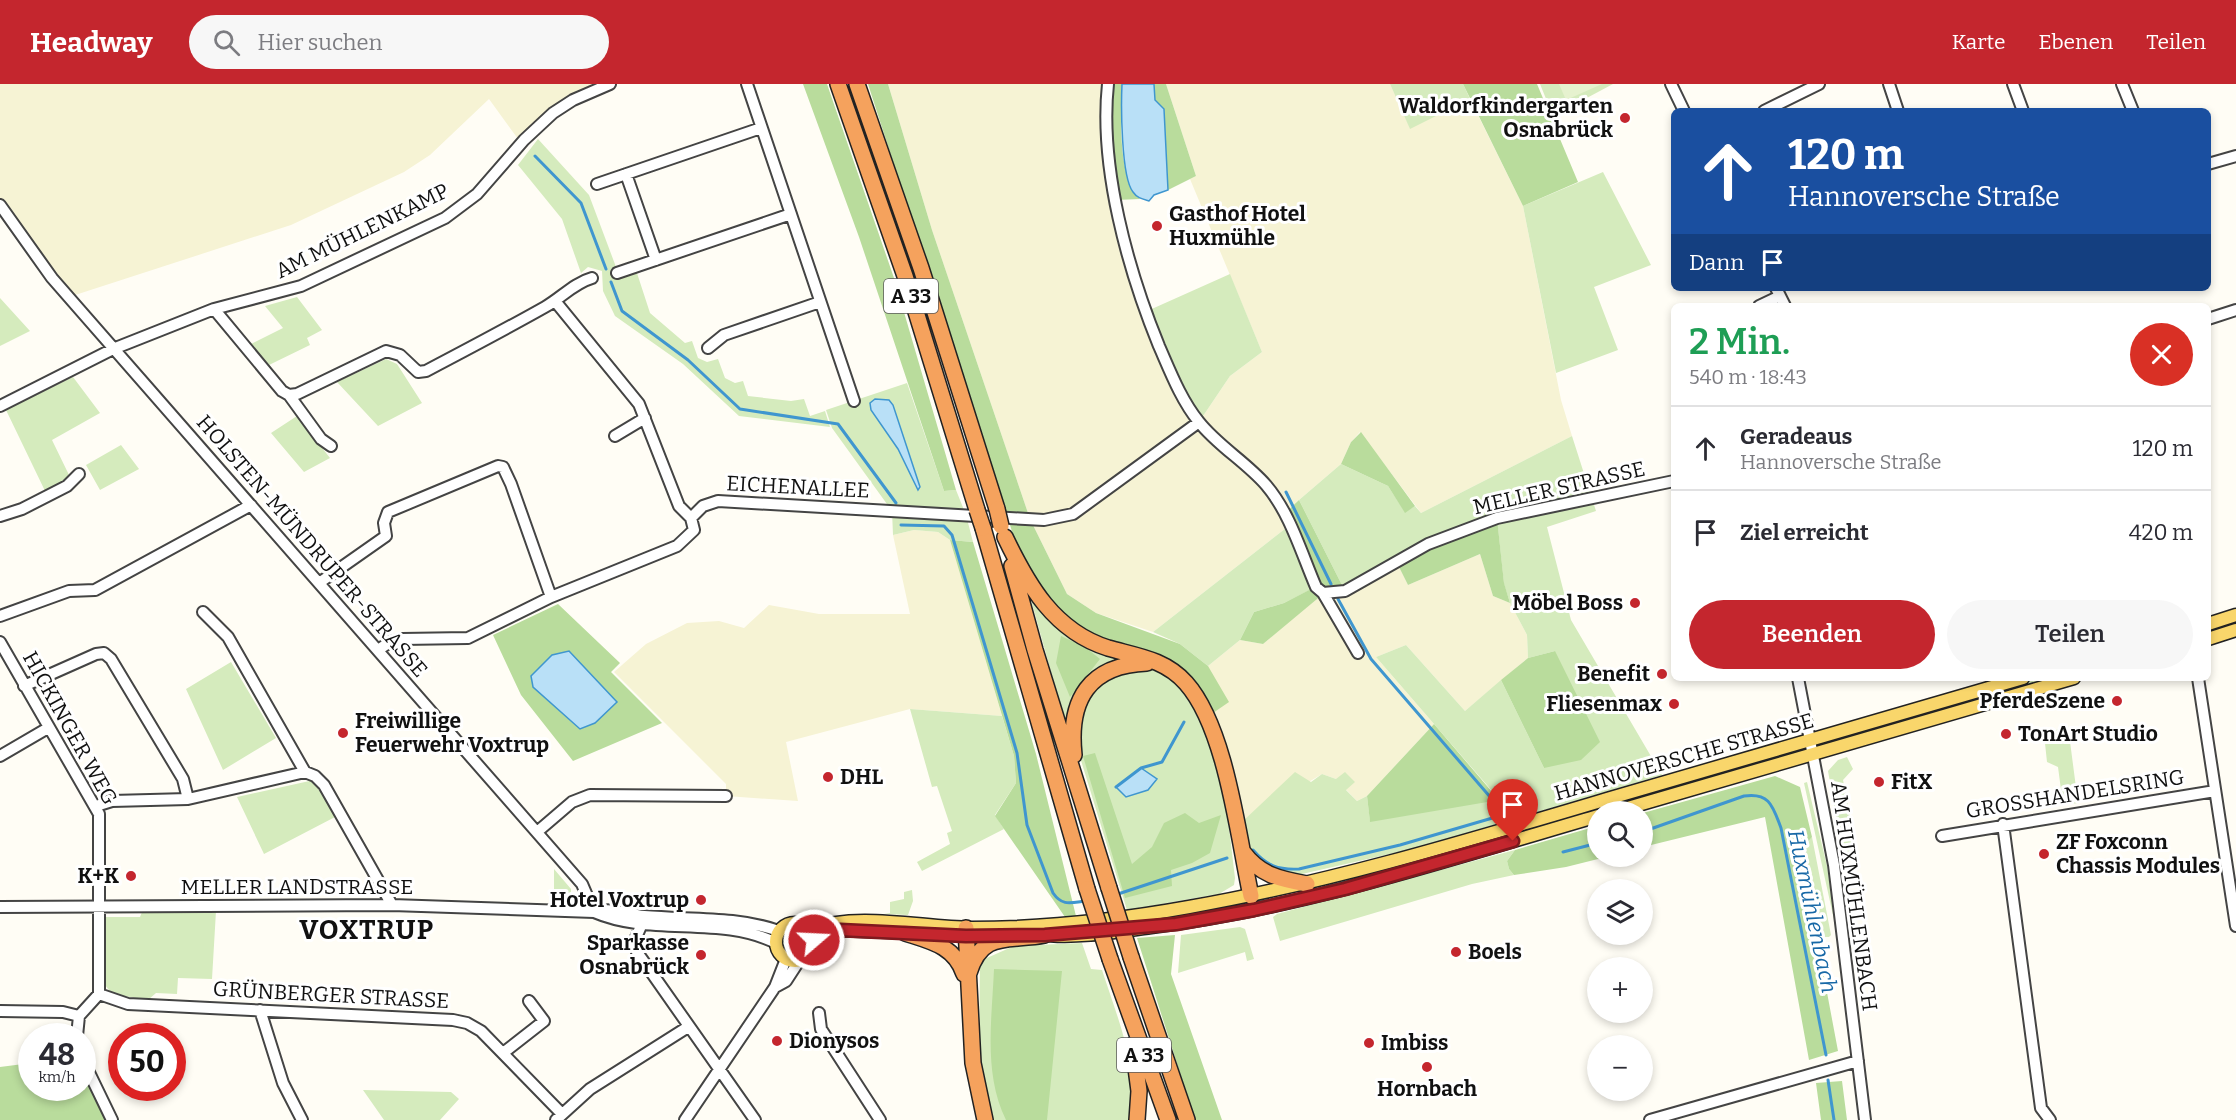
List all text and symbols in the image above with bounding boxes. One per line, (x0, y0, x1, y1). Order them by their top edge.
search box (189, 15, 609, 69)
text: Headway (30, 26, 153, 59)
icon: search (210, 26, 243, 59)
text: Hier suchen (258, 29, 382, 56)
text: Karte (1952, 29, 2005, 55)
text: Ebenen (2038, 29, 2113, 55)
text: Teilen (2146, 29, 2206, 55)
place label: Waldorfkindergarten Osnabrück (1399, 93, 1614, 143)
marker: Waldorfkindergarten Osnabrück (1618, 111, 1632, 125)
text: 120 m (1788, 130, 1904, 180)
icon: ahead (1689, 132, 1767, 210)
street label: AM MÜHLENKAMP (271, 178, 453, 284)
text: Hannoversche Straße (1788, 181, 2060, 213)
place label: Gasthof Hotel Huxmühle (1169, 201, 1306, 251)
marker: Gasthof Hotel Huxmühle (1150, 219, 1164, 233)
icon: arrive (1756, 246, 1789, 279)
text: Dann (1689, 249, 1744, 276)
road number: A 33 (884, 279, 938, 313)
text: 2 Min. (1689, 320, 1790, 364)
button: close (2130, 323, 2193, 386)
text: 540 m · 18:43 (1689, 365, 1807, 389)
street label: HOLSTEN-MÜNDRUPER-STRASSE (191, 410, 433, 682)
text: Geradeaus (1740, 423, 1852, 450)
icon: ahead (1689, 432, 1722, 465)
text: 120 m (2133, 435, 2193, 462)
text: Hannoversche Straße (1740, 450, 1941, 474)
street label: MELLER STRASSE (1471, 456, 1647, 520)
street label: EICHENALLEE (726, 470, 870, 504)
icon: arrive (1689, 516, 1722, 549)
text: Ziel erreicht (1740, 519, 1869, 546)
text: 420 m (2129, 519, 2193, 546)
place label: Möbel Boss (1512, 590, 1623, 616)
marker: Möbel Boss (1628, 596, 1642, 610)
button: Beenden (1689, 600, 1935, 669)
button: Teilen (1947, 600, 2193, 669)
street label: HICKINGER WEG (17, 647, 123, 809)
place label: Benefit (1577, 661, 1651, 687)
marker: Benefit (1655, 667, 1669, 681)
place label: PferdeSzene (1980, 688, 2105, 714)
place label: Fliesenmax (1546, 691, 1662, 717)
marker: PferdeSzene (2110, 694, 2124, 708)
marker: Fliesenmax (1667, 697, 1681, 711)
street label: HANNOVERSCHE STRASSE (1551, 707, 1817, 807)
place label: Freiwillige Feuerwehr Voxtrup (355, 708, 549, 758)
place label: TonArt Studio (2018, 721, 2158, 747)
marker: Freiwillige Feuerwehr Voxtrup (336, 726, 350, 740)
marker: TonArt Studio (1999, 727, 2013, 741)
place label: DHL (840, 764, 883, 790)
street label: GROSSHANDELSRING (1964, 764, 2186, 824)
place label: FitX (1891, 769, 1933, 795)
marker: DHL (821, 770, 835, 784)
marker: FitX (1872, 775, 1886, 789)
pin (1487, 779, 1538, 841)
street label: AM HUXMÜHLENBACH (1825, 779, 1883, 1013)
icon: arrive (1496, 788, 1529, 821)
map controls (1587, 801, 1653, 1101)
button: search (1587, 801, 1653, 867)
water label: Huxmühlenbach (1782, 827, 1843, 995)
place label: ZF Foxconn Chassis Modules (2056, 829, 2220, 879)
marker: ZF Foxconn Chassis Modules (2037, 847, 2051, 861)
place label: K+K (77, 863, 119, 889)
marker: K+K (124, 869, 138, 883)
street label: MELLER LANDSTRASSE (181, 874, 413, 900)
button: layers (1587, 879, 1653, 945)
place label: Hotel Voxtrup (550, 887, 689, 913)
marker: Hotel Voxtrup (694, 893, 708, 907)
position arrow (782, 908, 846, 972)
district label: VOXTRUP (299, 914, 435, 946)
place label: Sparkasse Osnabrück (579, 930, 690, 980)
place label: Boels (1468, 939, 1522, 965)
marker: Boels (1449, 945, 1463, 959)
marker: Sparkasse Osnabrück (694, 948, 708, 962)
button: + (1587, 957, 1653, 1023)
street label: GRÜNBERGER STRASSE (212, 976, 450, 1014)
speed limit sign: 50 (108, 1023, 186, 1101)
place label: Dionysos (789, 1028, 879, 1054)
place label: Imbiss (1381, 1030, 1448, 1056)
marker: Dionysos (770, 1034, 784, 1048)
button: − (1587, 1035, 1653, 1101)
marker: Imbiss (1362, 1036, 1376, 1050)
text: 48 (39, 1037, 75, 1073)
road number: A 33 (1117, 1038, 1171, 1072)
marker: Hornbach (1420, 1060, 1434, 1074)
text: km/h (38, 1068, 76, 1086)
place label: Hornbach (1377, 1076, 1478, 1102)

